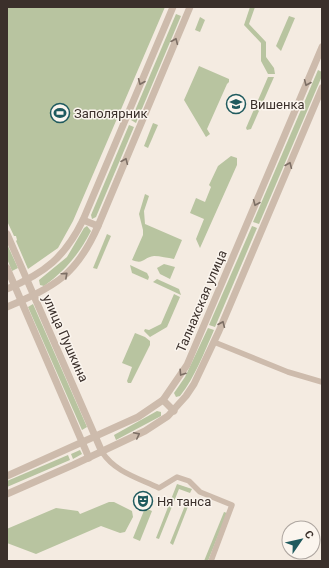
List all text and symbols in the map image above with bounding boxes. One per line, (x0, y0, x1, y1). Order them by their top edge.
one-way arrow (171, 38, 179, 45)
one-way arrow (138, 78, 146, 85)
one-way arrow (303, 79, 311, 86)
school or university icon: Вишенка (225, 93, 247, 115)
place label: Вишенка (250, 97, 305, 112)
sports icon: Заполярник (49, 102, 71, 124)
place label: Заполярник (74, 106, 148, 121)
one-way arrow (121, 158, 129, 165)
one-way arrow (284, 162, 292, 169)
one-way arrow (252, 199, 260, 206)
street label: Талнахская улица (173, 248, 230, 355)
one-way arrow (61, 273, 68, 280)
street label: улица Пушкина (40, 292, 92, 384)
one-way arrow (217, 320, 225, 328)
one-way arrow (179, 369, 187, 376)
one-way arrow (133, 432, 141, 440)
theatre icon: Ня танса (132, 490, 154, 512)
place label: Ня танса (157, 494, 211, 509)
north arrow (281, 520, 321, 560)
text: С (301, 528, 316, 541)

